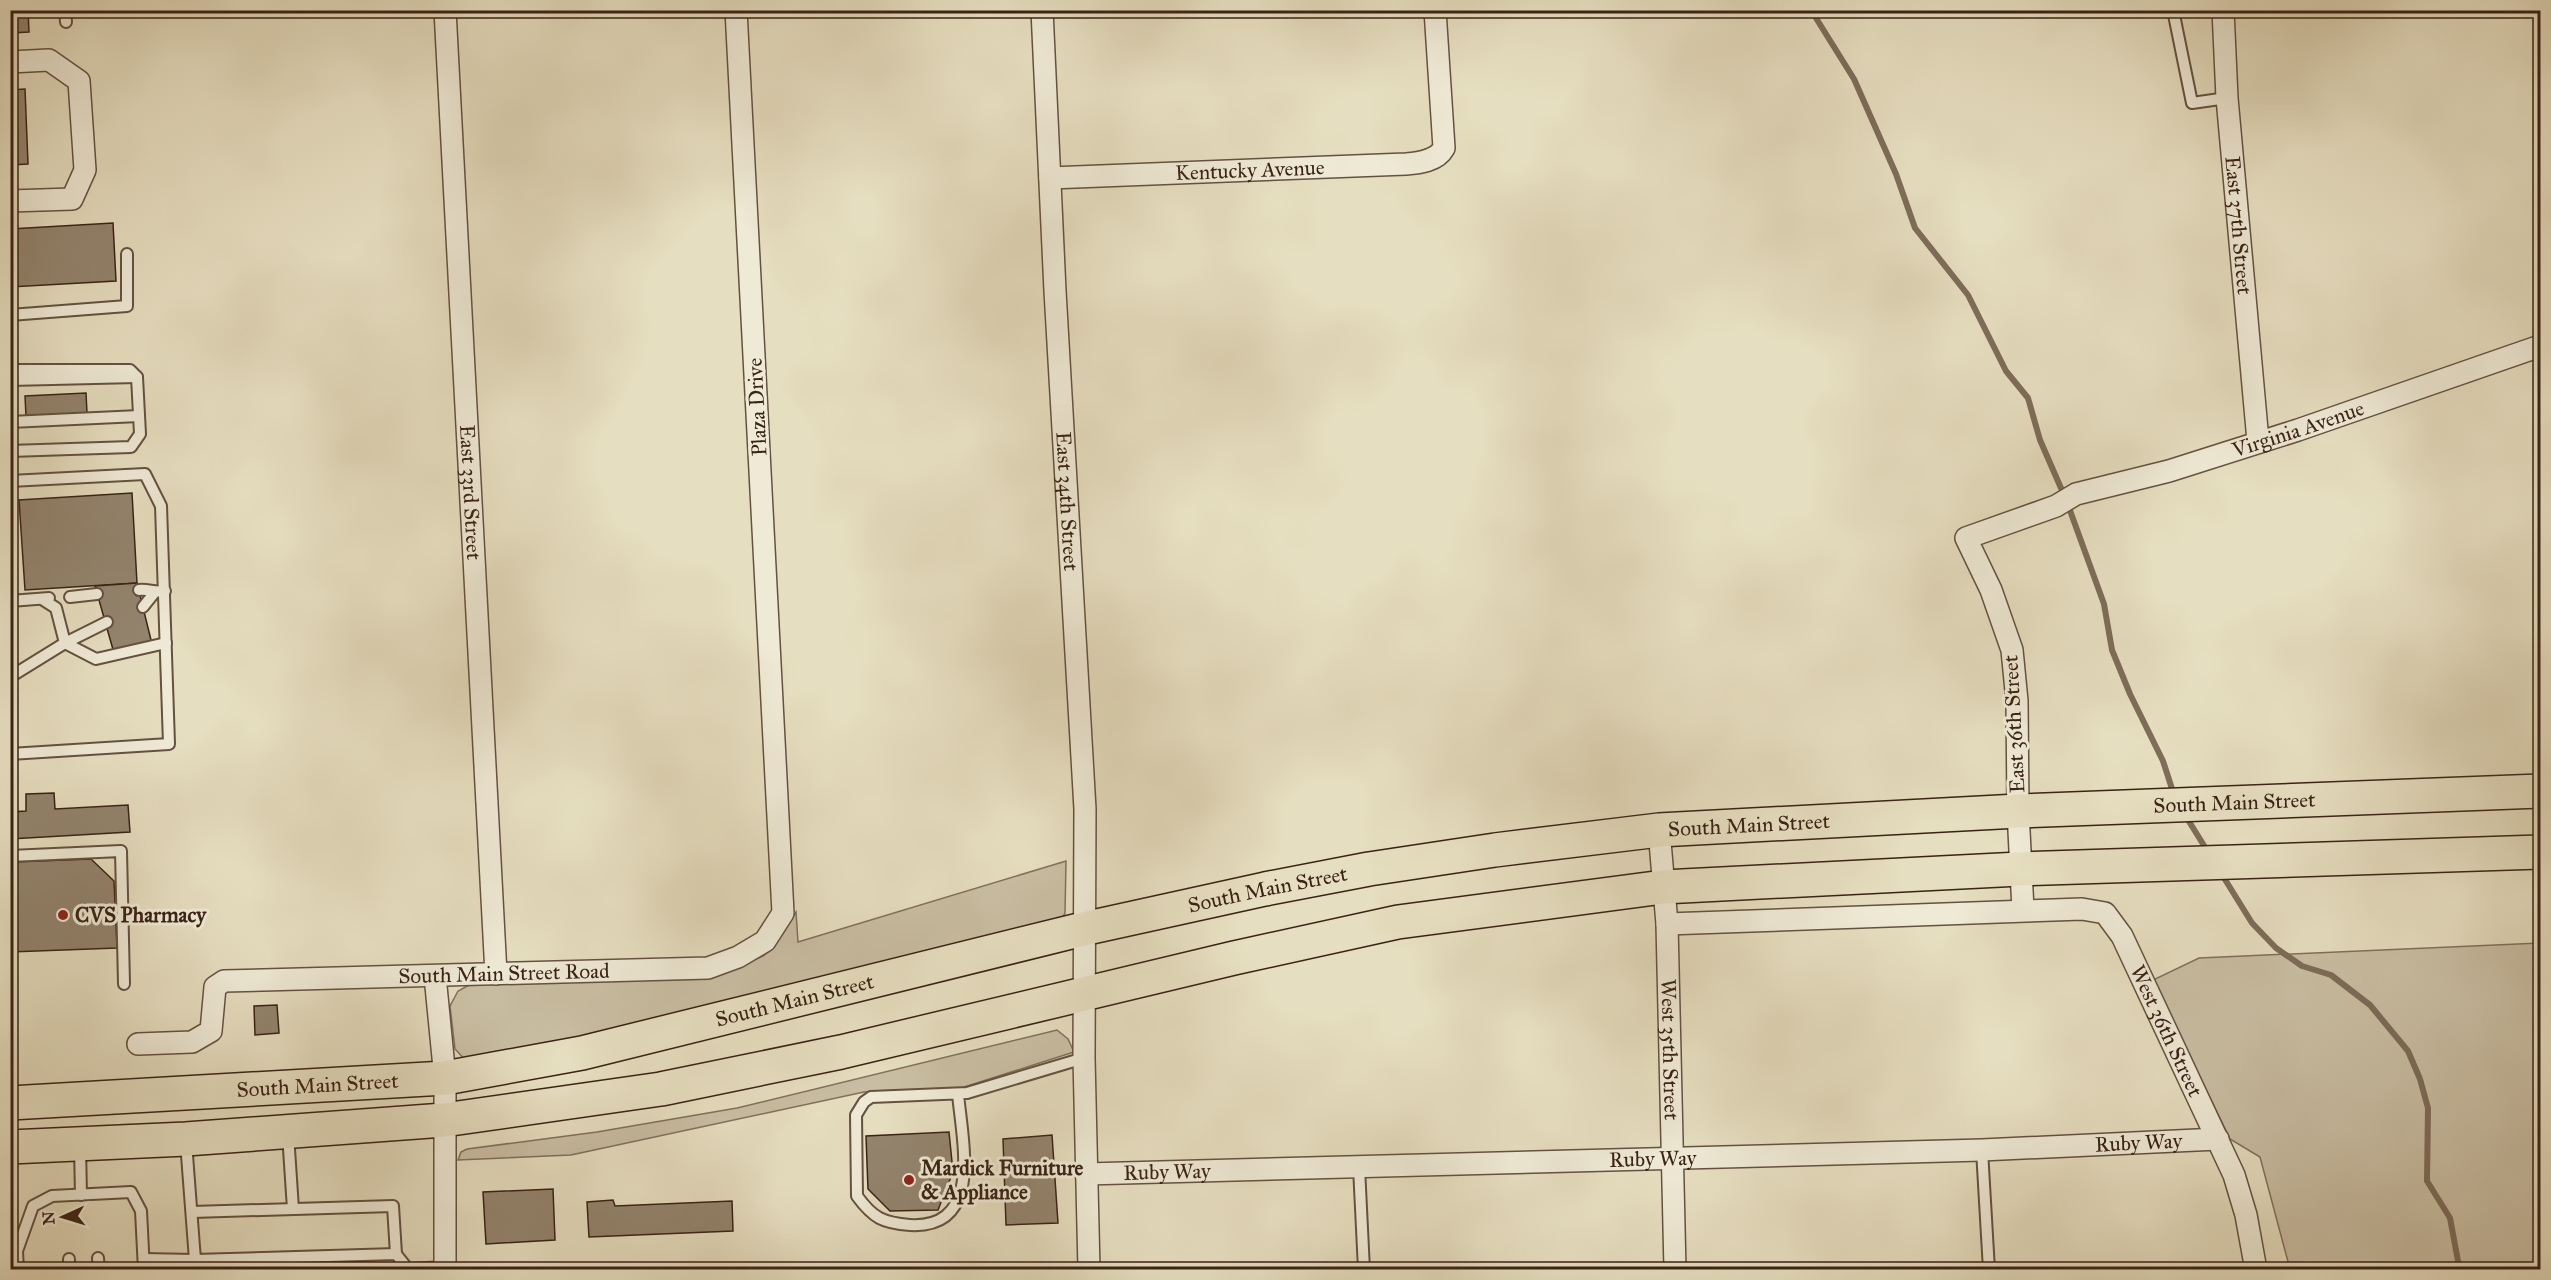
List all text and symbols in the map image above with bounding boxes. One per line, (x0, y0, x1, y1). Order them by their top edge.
street label: Kentucky Avenue (1175, 154, 1325, 186)
street label: East 37th Street (2219, 155, 2258, 296)
street label: Plaza Drive (741, 357, 773, 457)
street label: Virginia Avenue (2228, 395, 2368, 463)
street label: East 33rd Street (454, 424, 487, 561)
street label: East 34th Street (1050, 431, 1084, 572)
street label: East 36th Street (1997, 654, 2031, 794)
street label: South Main Street (2153, 787, 2316, 819)
street label: South Main Street (1667, 808, 1831, 843)
street label: South Main Street (1186, 860, 1350, 919)
place label: CVS Pharmacy (75, 902, 207, 928)
marker: CVS Pharmacy (56, 908, 70, 922)
street label: South Main Street Road (398, 958, 610, 989)
street label: West 36th Street (2124, 961, 2209, 1101)
street label: South Main Street (713, 968, 877, 1032)
street label: West 35th Street (1655, 979, 1685, 1121)
street label: South Main Street (236, 1068, 400, 1103)
street label: Ruby Way (2094, 1128, 2184, 1158)
street label: Ruby Way (1609, 1145, 1698, 1173)
place label: Mardick Furniture & Appliance (921, 1155, 1084, 1205)
street label: Ruby Way (1123, 1158, 1212, 1186)
marker: Mardick Furniture & Appliance (902, 1173, 916, 1187)
north arrow (33, 1187, 93, 1247)
text: N (39, 1210, 58, 1225)

